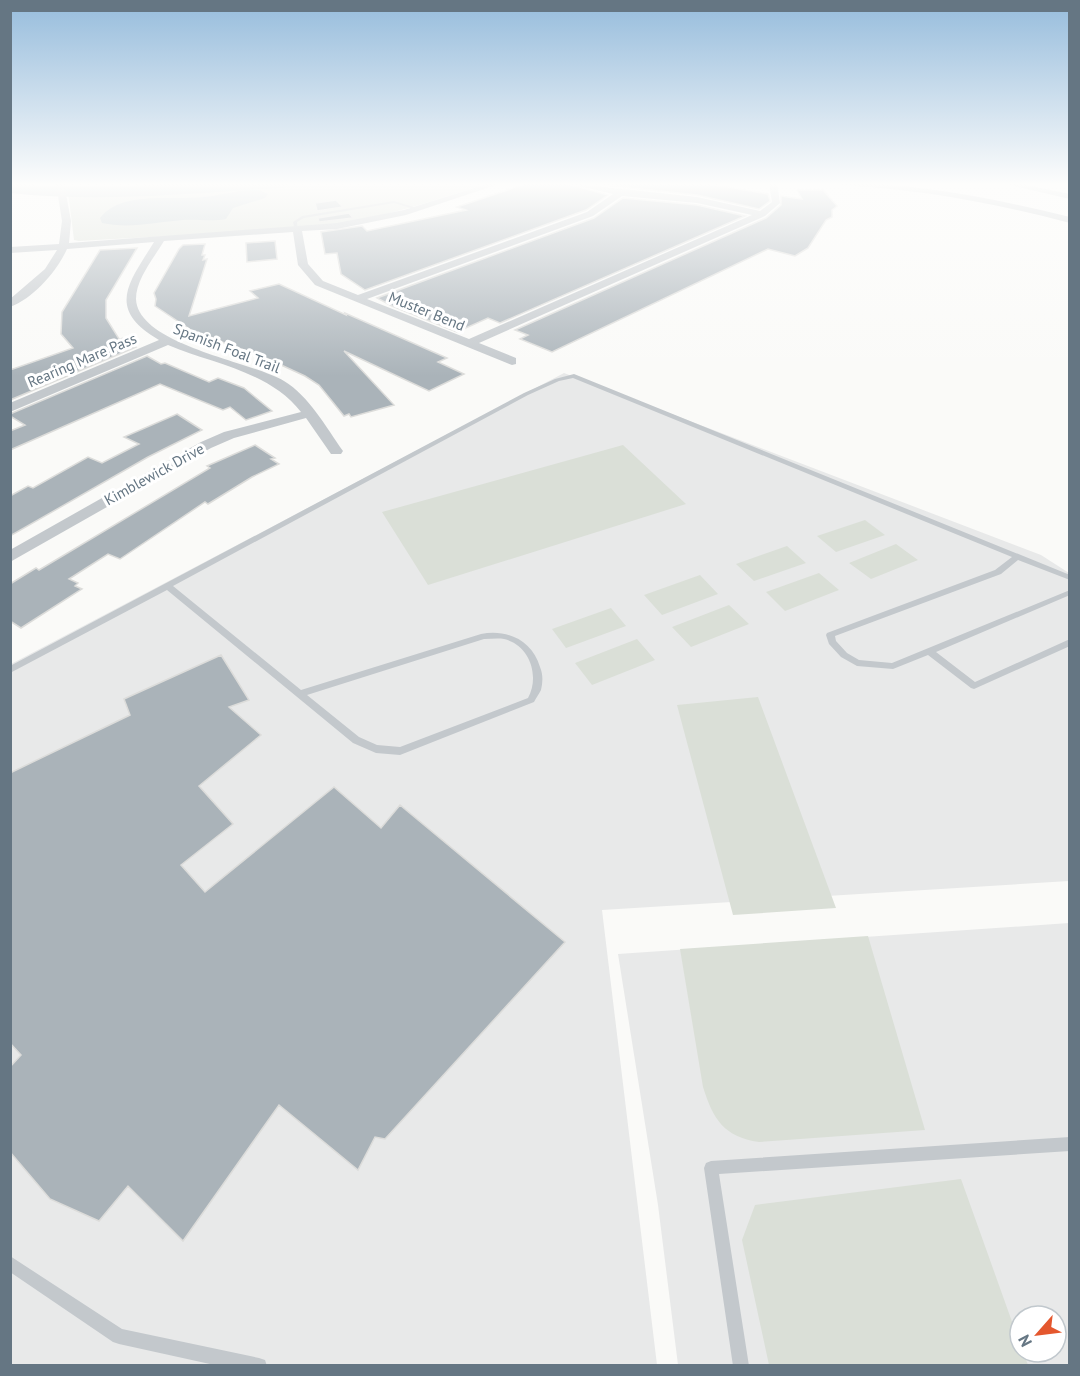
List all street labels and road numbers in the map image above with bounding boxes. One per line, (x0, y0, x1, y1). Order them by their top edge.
street label: Muster Bend (386, 287, 468, 335)
street label: Spanish Foal Trail (171, 319, 284, 377)
street label: Rearing Mare Pass (25, 328, 139, 392)
street label: Kimblewick Drive (101, 439, 207, 509)

